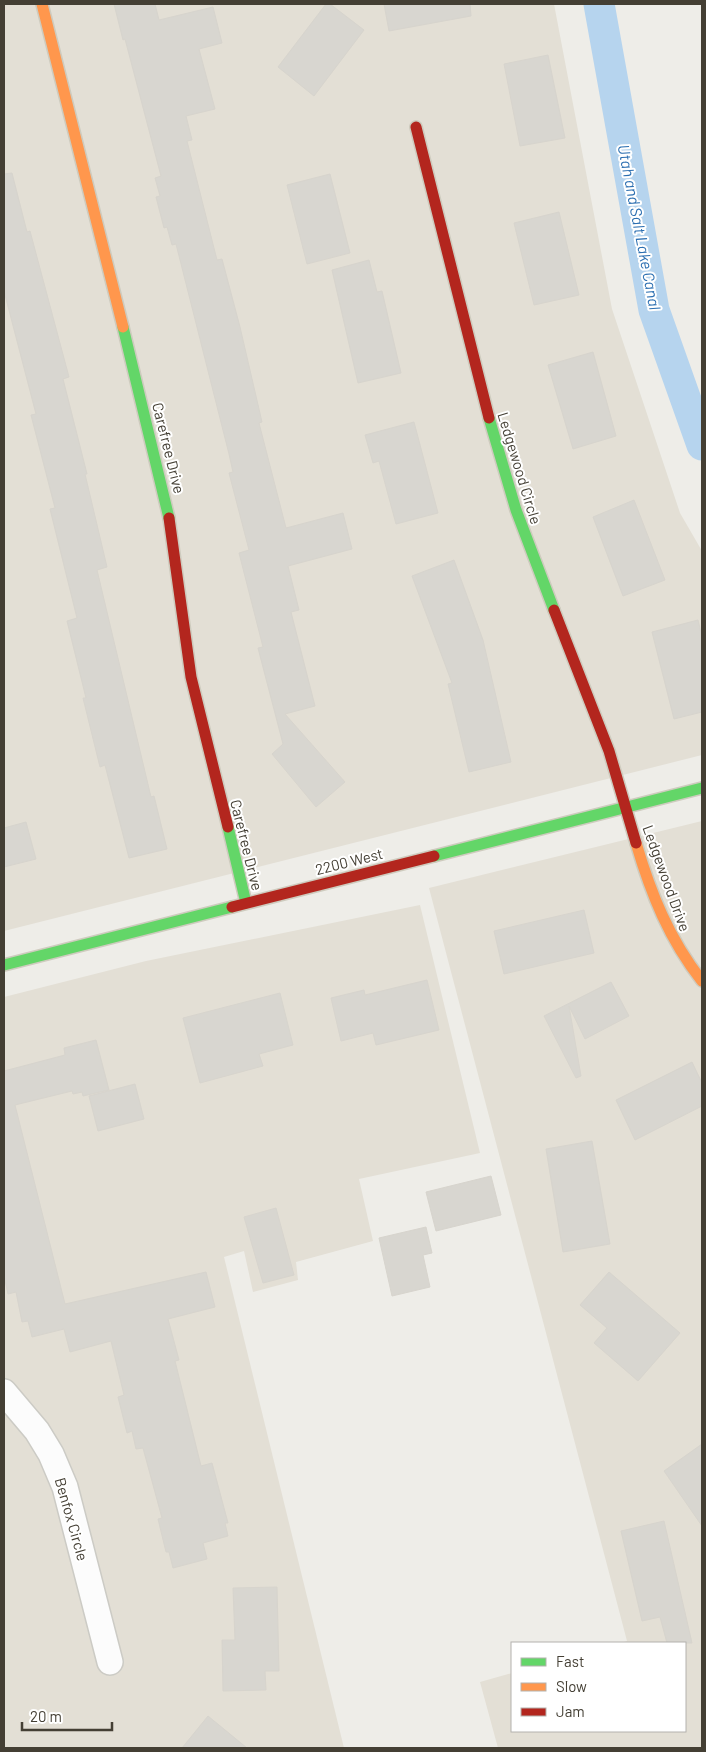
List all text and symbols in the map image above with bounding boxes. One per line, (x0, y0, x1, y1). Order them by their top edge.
water label: Utah and Salt Lake Canal (615, 143, 665, 312)
street label: Carefree Drive (149, 401, 189, 495)
street label: Ledgewood Circle (494, 410, 546, 526)
street label: Carefree Drive (227, 798, 267, 892)
street label: Ledgewood Drive (639, 822, 695, 934)
street label: 2200 West (313, 844, 385, 878)
street label: Benfox Circle (52, 1475, 92, 1563)
legend (511, 1642, 686, 1732)
text: Fast (556, 1652, 584, 1670)
text: Slow (556, 1677, 587, 1695)
scale bar (22, 1700, 112, 1732)
text: Jam (556, 1702, 585, 1720)
text: 20 m (30, 1707, 62, 1725)

